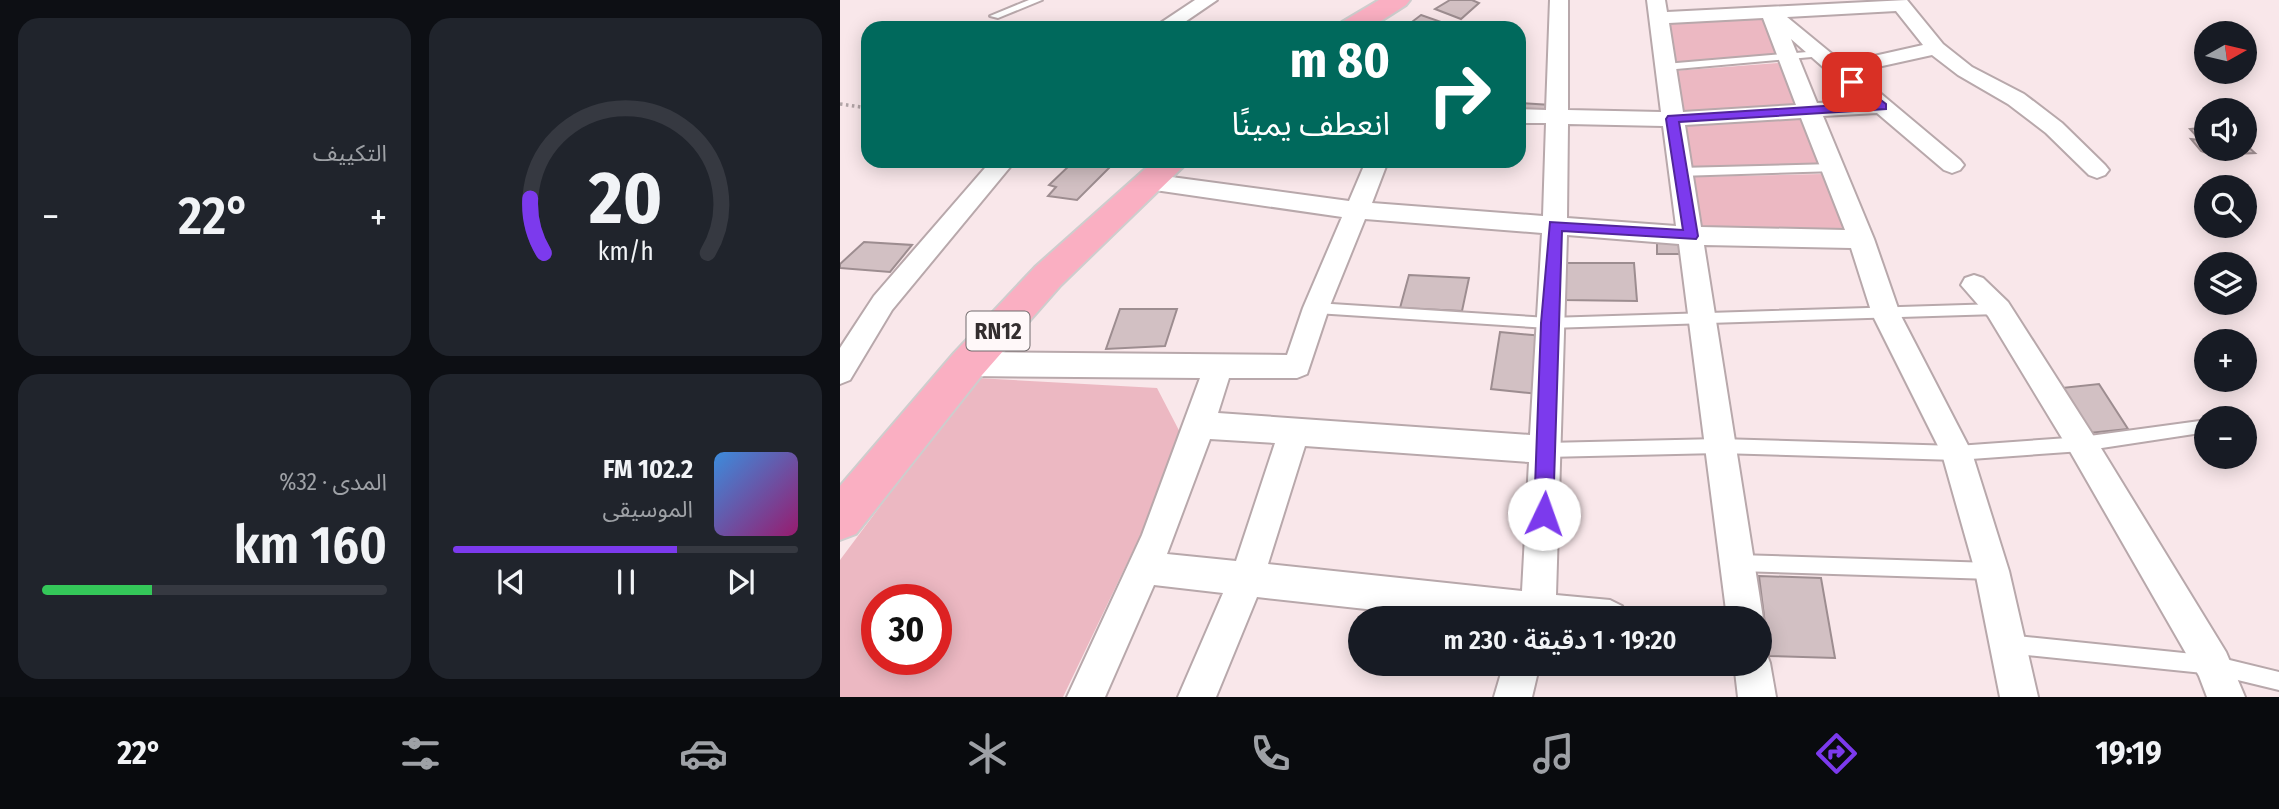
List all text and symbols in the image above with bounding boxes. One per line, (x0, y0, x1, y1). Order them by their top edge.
north arrow (2194, 21, 2258, 84)
map controls (2194, 21, 2257, 469)
text: 80 m (1290, 31, 1390, 90)
icon: right (1414, 49, 1505, 140)
pin (1822, 52, 1882, 112)
icon: arrive (1833, 63, 1871, 101)
button: sound (2194, 98, 2257, 161)
text: انعطف يمينًا (1231, 105, 1390, 143)
text: التكييف (313, 139, 387, 167)
text: 20 (588, 155, 662, 242)
button: search (2194, 175, 2257, 238)
text: 22° (178, 185, 250, 248)
text: − (42, 194, 59, 240)
text: + (370, 194, 387, 240)
text: km/h (598, 237, 653, 267)
button: layers (2194, 252, 2257, 315)
road number: RN12 (967, 312, 1030, 350)
button: + (2194, 329, 2257, 392)
button: − (2194, 406, 2257, 469)
text: 102.2 FM (603, 454, 693, 485)
text: المدى · 32% (279, 468, 387, 496)
position arrow (1507, 477, 1581, 551)
text: الموسيقى (602, 495, 693, 523)
text: 160 km (234, 514, 387, 577)
icon: previous (492, 563, 530, 601)
icon: pause (607, 563, 645, 601)
icon: next (722, 563, 760, 601)
speed limit sign: 30 (861, 584, 952, 675)
text: 19:20 · 1 دقيقة · 230 m (1443, 625, 1677, 656)
icon: filters (396, 729, 445, 778)
icon: car (679, 729, 728, 778)
icon: climate (963, 729, 1012, 778)
icon: phone (1246, 729, 1295, 778)
icon: music (1529, 729, 1578, 778)
icon: directions (1812, 729, 1861, 778)
text: 22° (117, 734, 162, 772)
text: 19:19 (2095, 734, 2162, 772)

